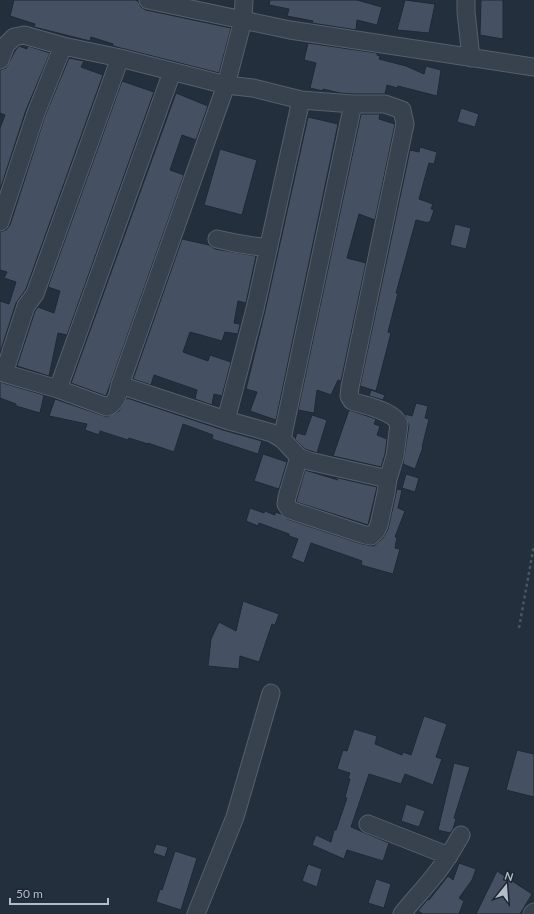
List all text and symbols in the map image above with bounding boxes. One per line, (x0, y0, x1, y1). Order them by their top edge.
north arrow (486, 866, 526, 906)
text: N (503, 869, 515, 883)
scale bar (10, 880, 108, 906)
text: 50 m (16, 886, 43, 901)

